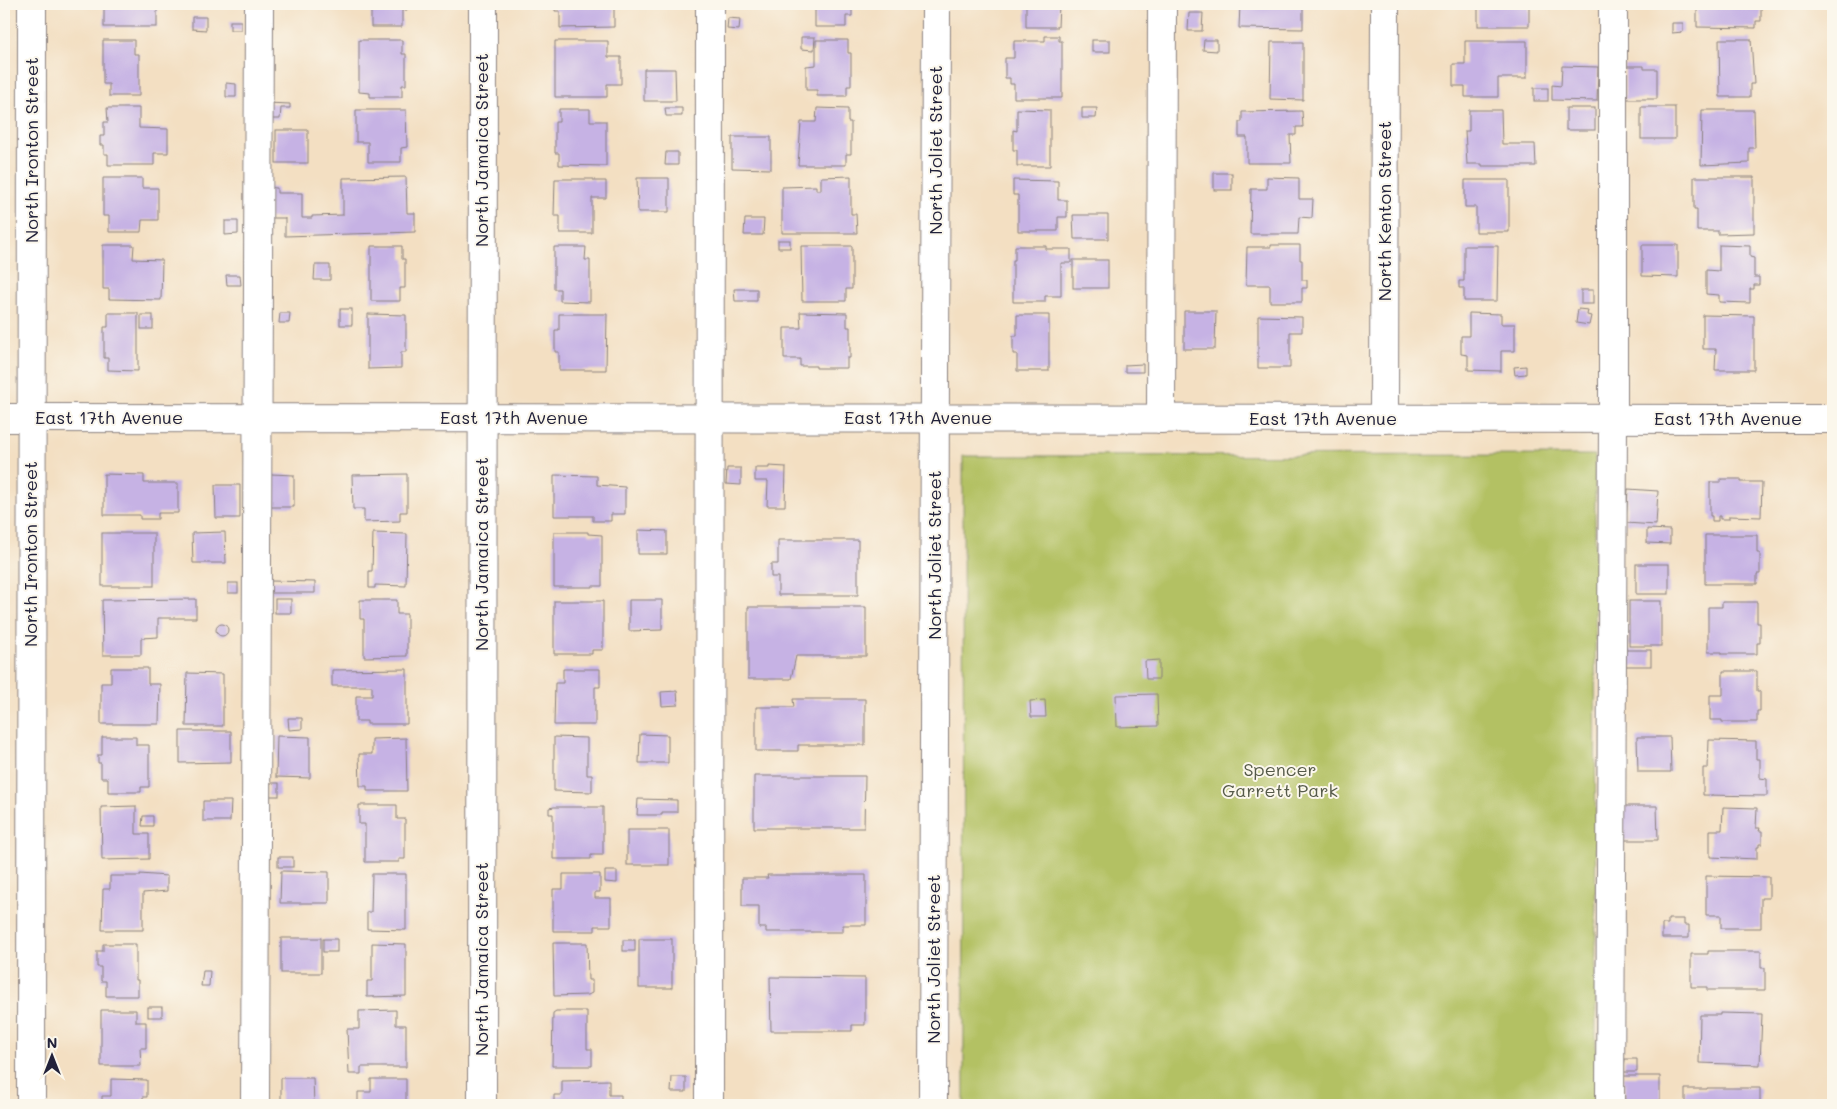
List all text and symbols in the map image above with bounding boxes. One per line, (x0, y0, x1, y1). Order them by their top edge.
street label: North Jamaica Street (469, 53, 493, 247)
street label: North Ironton Street (19, 57, 43, 243)
street label: North Joliet Street (923, 65, 947, 235)
street label: North Kenton Street (1372, 121, 1396, 301)
street label: East 17th Avenue (35, 405, 183, 429)
street label: East 17th Avenue (440, 405, 588, 429)
street label: East 17th Avenue (844, 405, 992, 429)
street label: East 17th Avenue (1249, 406, 1397, 430)
street label: East 17th Avenue (1654, 406, 1802, 430)
street label: North Jamaica Street (469, 457, 493, 651)
street label: North Ironton Street (18, 461, 42, 647)
street label: North Joliet Street (922, 470, 946, 640)
park label: Spencer Garrett Park (1222, 757, 1338, 802)
street label: North Jamaica Street (469, 862, 493, 1056)
street label: North Joliet Street (921, 874, 945, 1044)
north arrow (28, 1032, 78, 1082)
text: N (47, 1033, 57, 1052)

